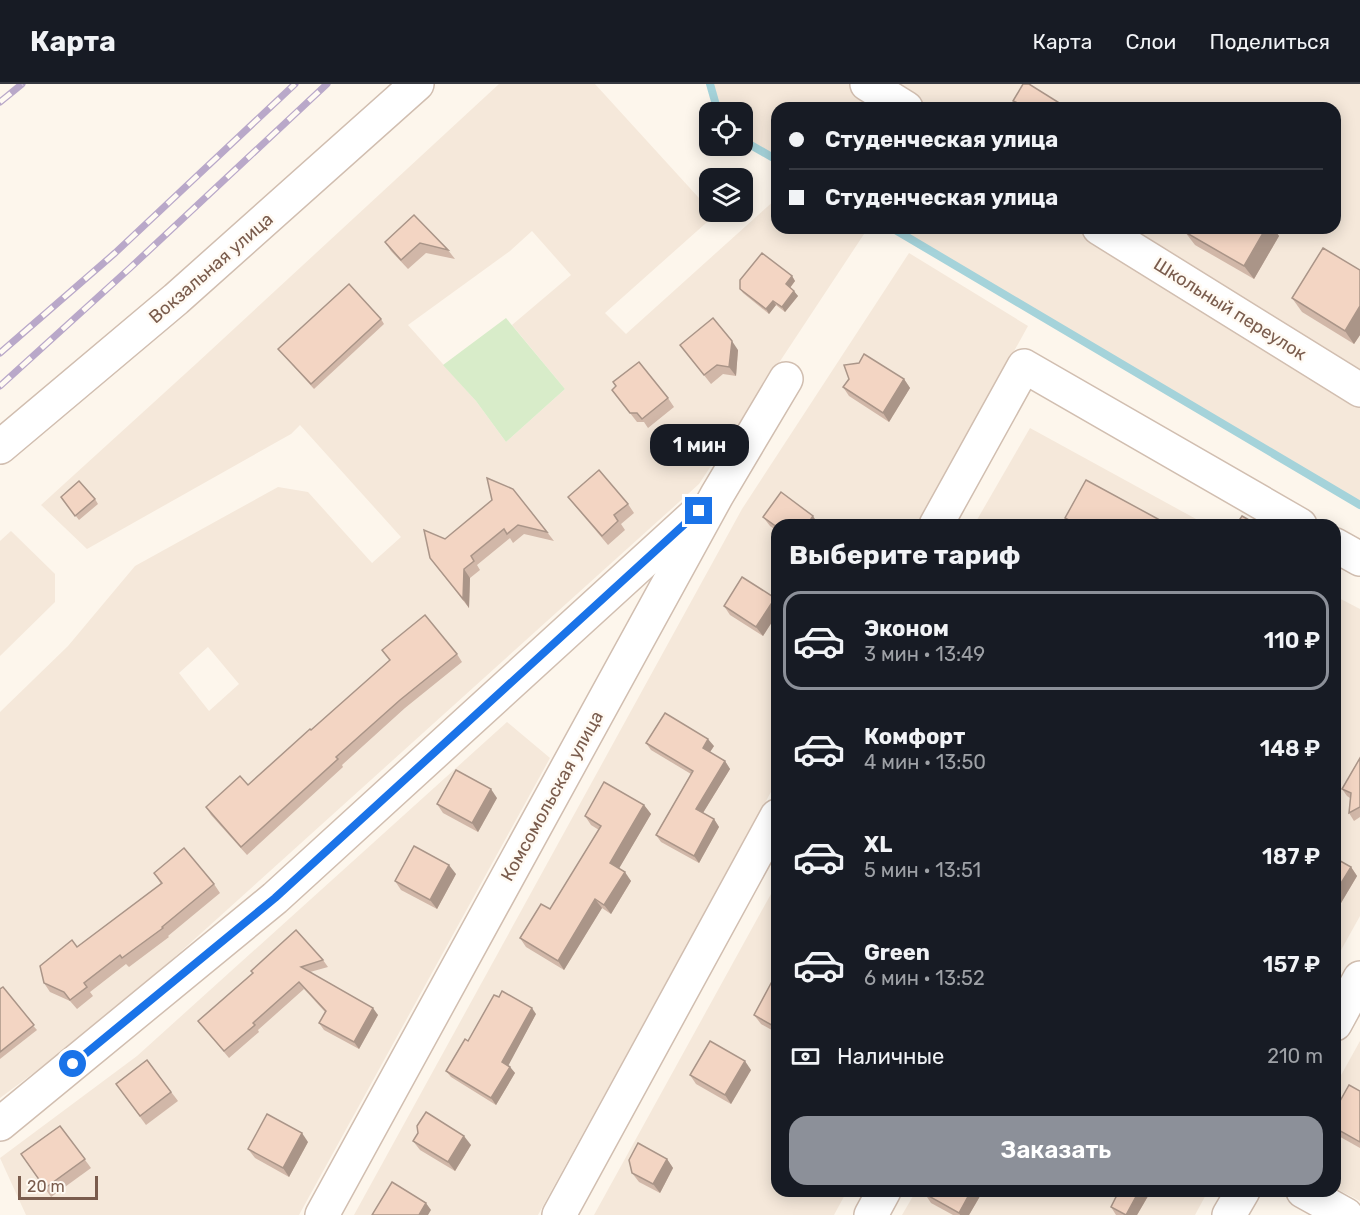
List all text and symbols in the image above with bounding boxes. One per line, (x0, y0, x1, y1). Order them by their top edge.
text: Карта (30, 25, 116, 58)
text: Карта (1032, 29, 1092, 54)
text: Слои (1125, 29, 1176, 54)
text: Поделиться (1209, 29, 1330, 54)
map controls (699, 102, 753, 222)
button: locate (699, 102, 753, 156)
text: Студенческая улица (825, 126, 1058, 153)
button: layers (699, 168, 753, 222)
text: Студенческая улица (825, 184, 1058, 211)
street label: Вокзальная улица (144, 208, 278, 328)
street label: Школьный переулок (1150, 253, 1311, 365)
callout: 1 мин (650, 424, 748, 466)
text: 1 мин (673, 433, 726, 457)
route end (685, 497, 712, 524)
text: Выберите тариф (789, 539, 1020, 571)
icon: car (792, 614, 846, 668)
text: Эконом (864, 615, 949, 642)
text: 110 ₽ (1264, 627, 1320, 654)
text: 3 мин · 13:49 (864, 642, 985, 666)
street label: Комсомольская улица (496, 707, 608, 885)
icon: car (792, 722, 846, 776)
text: Комфорт (864, 723, 965, 750)
text: 148 ₽ (1260, 735, 1320, 762)
text: 4 мин · 13:50 (864, 750, 986, 774)
icon: car (792, 830, 846, 884)
text: XL (864, 831, 892, 858)
text: 187 ₽ (1262, 843, 1320, 870)
text: 5 мин · 13:51 (864, 858, 981, 882)
icon: car (792, 938, 846, 992)
text: Green (864, 939, 930, 966)
text: 157 ₽ (1263, 951, 1320, 978)
text: 6 мин · 13:52 (864, 966, 985, 990)
icon: cash (789, 1040, 822, 1073)
text: Наличные (837, 1043, 944, 1070)
text: 210 m (1267, 1044, 1323, 1068)
route start (59, 1050, 86, 1077)
button: Заказать (789, 1116, 1323, 1185)
scale bar (18, 1173, 98, 1200)
text: 20 m (27, 1177, 65, 1196)

